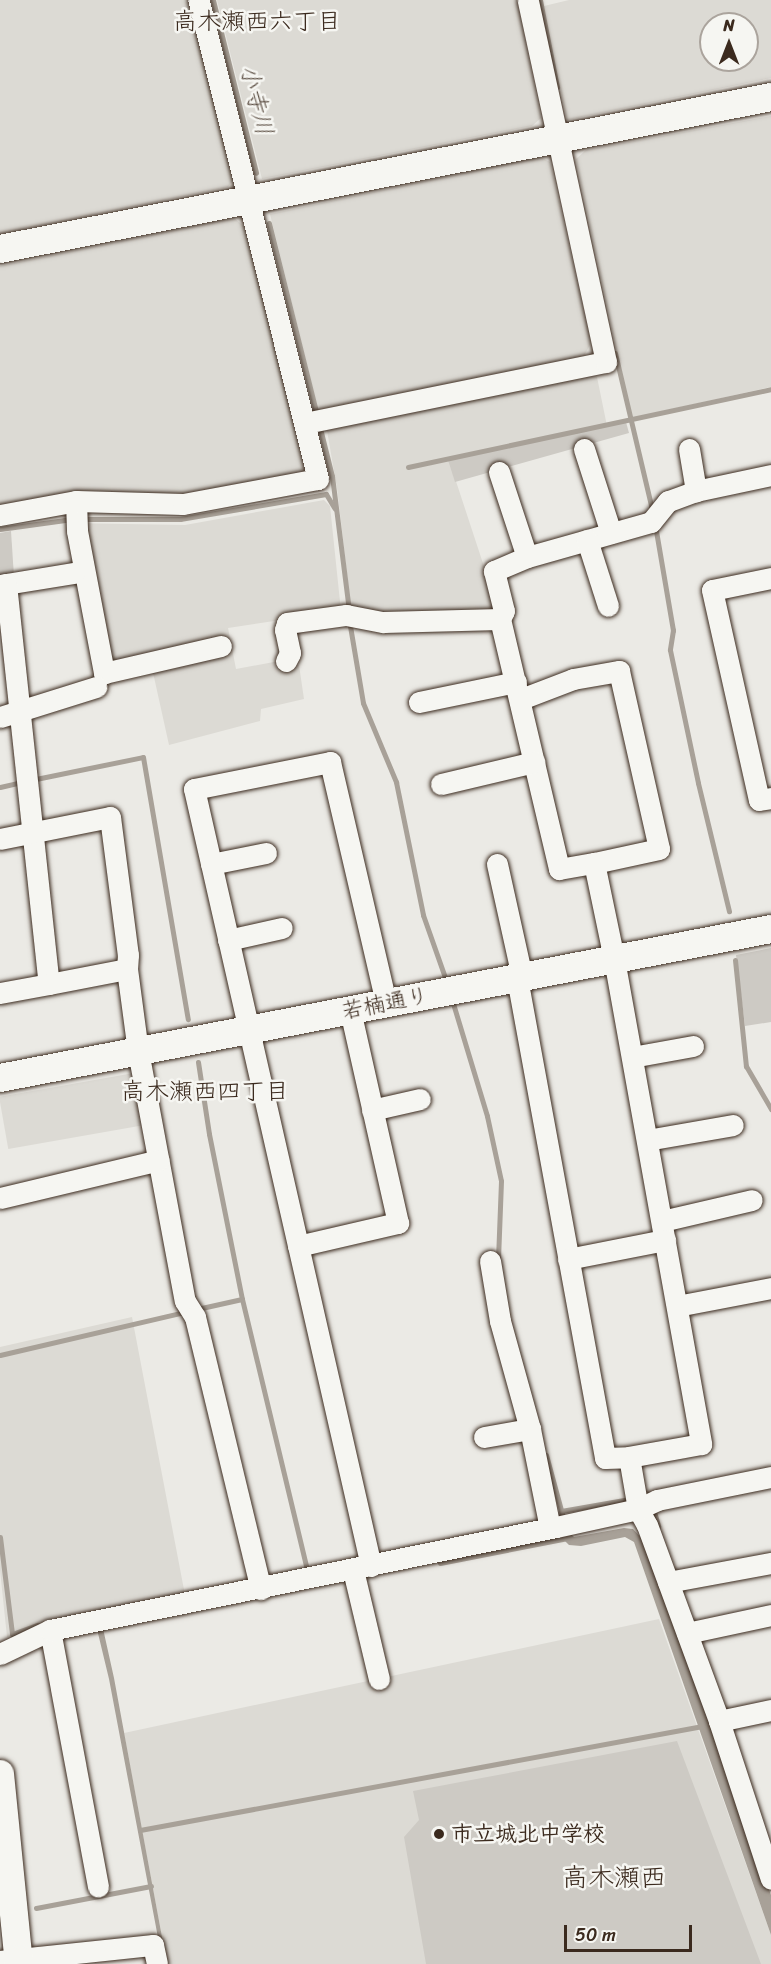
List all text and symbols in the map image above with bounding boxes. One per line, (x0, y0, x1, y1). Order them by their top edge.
district label: 高木瀬西六丁目 (173, 8, 341, 36)
text: N (723, 11, 735, 40)
north arrow (699, 12, 759, 72)
water label: 小寺川 (233, 62, 279, 138)
street label: 若楠通り (339, 982, 431, 1024)
district label: 高木瀬西四丁目 (121, 1078, 289, 1106)
place label: 市立城北中学校 (451, 1821, 605, 1847)
marker: 市立城北中学校 (432, 1827, 446, 1841)
district label: 高木瀬西 (562, 1862, 666, 1894)
scale bar (567, 1913, 694, 1951)
text: 50 m (575, 1919, 616, 1951)

